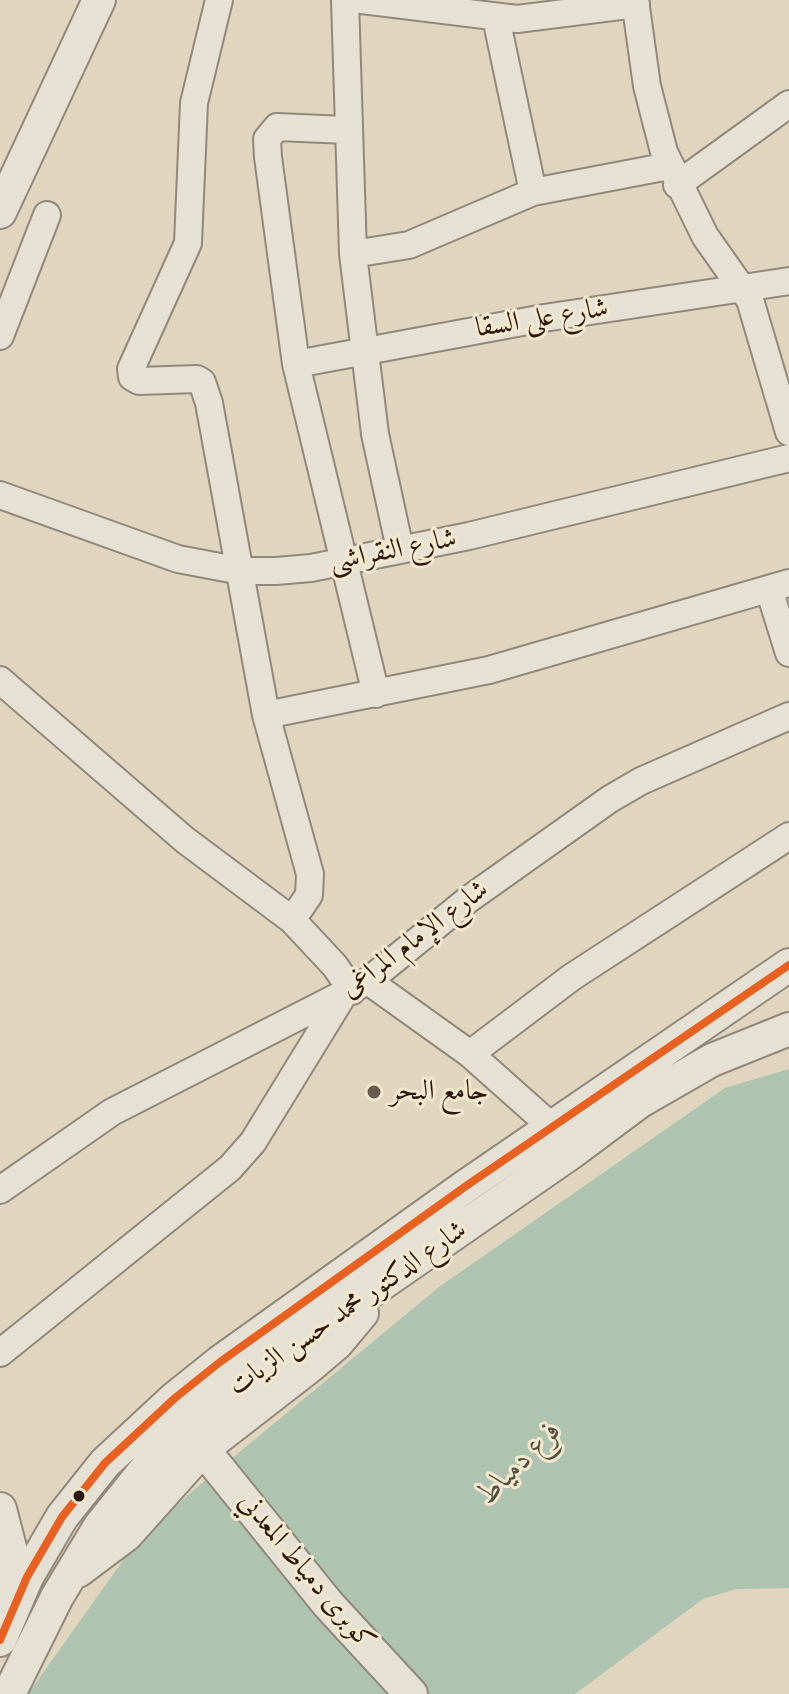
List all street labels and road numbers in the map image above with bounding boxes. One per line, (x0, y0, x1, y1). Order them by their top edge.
street label: شارع على السقا (473, 292, 611, 346)
street label: شارع النقراشى (327, 522, 459, 580)
street label: شارع الإمام المراغى (334, 874, 496, 1006)
street label: شارع الدكتور محمد حسن الزيات (222, 1214, 474, 1404)
street label: كوبرى دمياط المعدني (230, 1486, 382, 1658)

